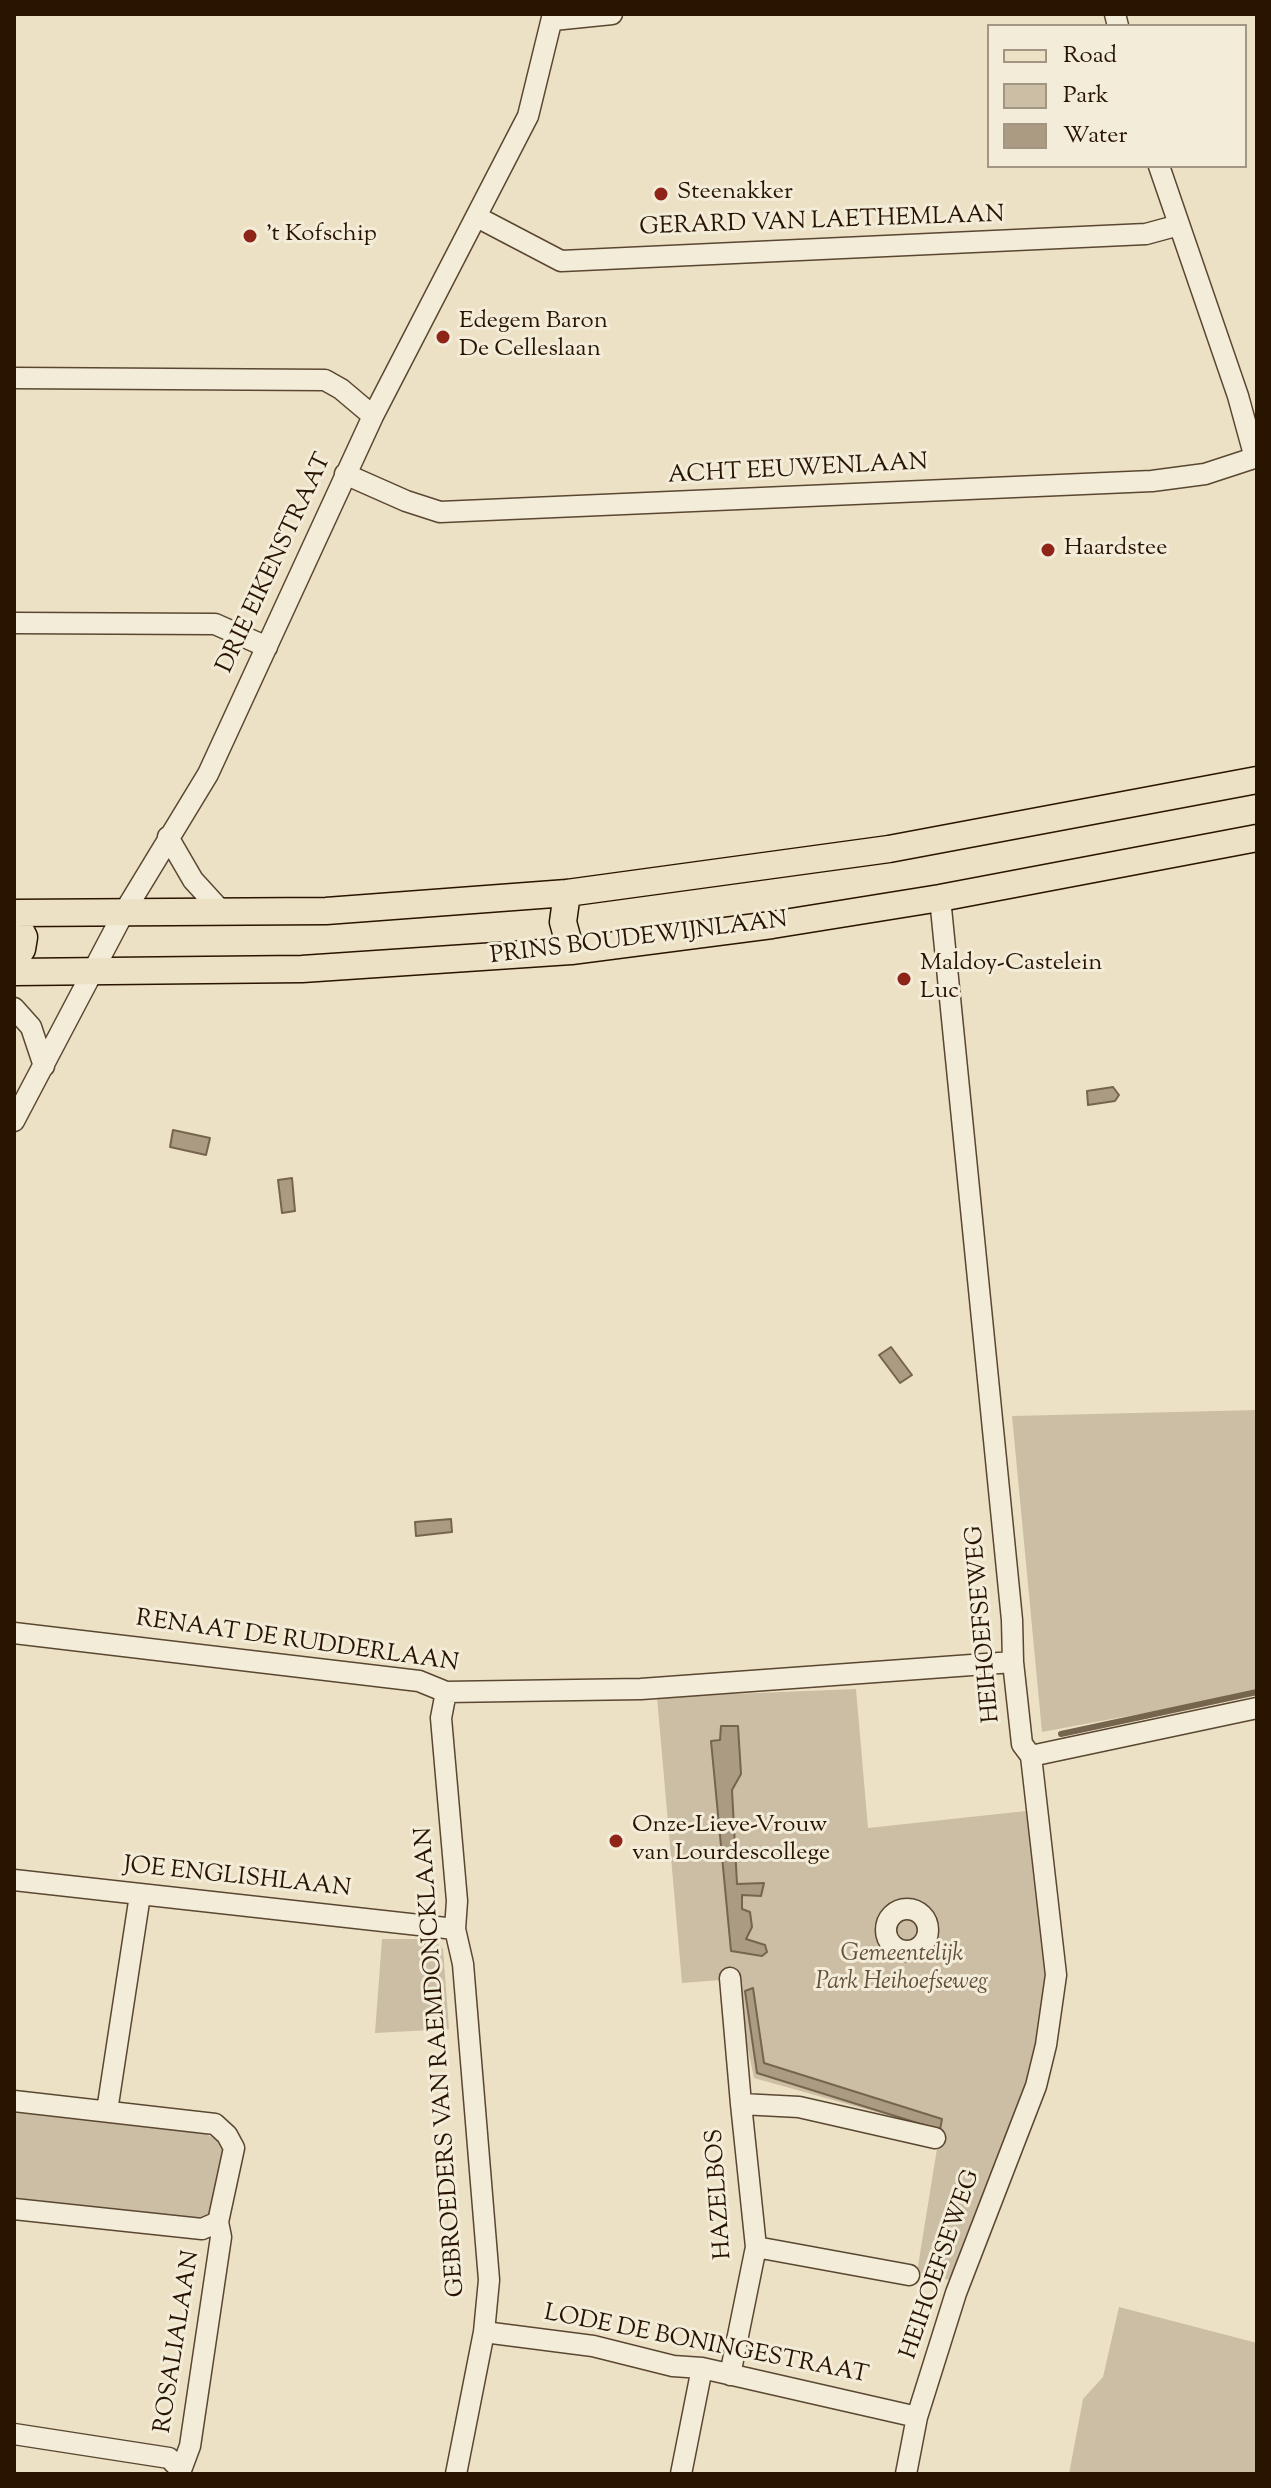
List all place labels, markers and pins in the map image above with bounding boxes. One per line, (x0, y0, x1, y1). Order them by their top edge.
place label: Steenakker (677, 180, 793, 208)
marker: Steenakker (652, 185, 670, 203)
place label: 't Kofschip (266, 222, 377, 250)
marker: 't Kofschip (241, 227, 259, 245)
place label: Edegem Baron De Celleslaan (459, 309, 608, 365)
marker: Edegem Baron De Celleslaan (434, 328, 452, 346)
place label: Haardstee (1064, 536, 1167, 564)
marker: Haardstee (1039, 541, 1057, 559)
place label: Maldoy-Castelein Luc (920, 951, 1102, 1007)
marker: Maldoy-Castelein Luc (895, 970, 913, 988)
place label: Onze-Lieve-Vrouw van Lourdescollege (632, 1813, 830, 1869)
marker: Onze-Lieve-Vrouw van Lourdescollege (607, 1832, 625, 1850)

